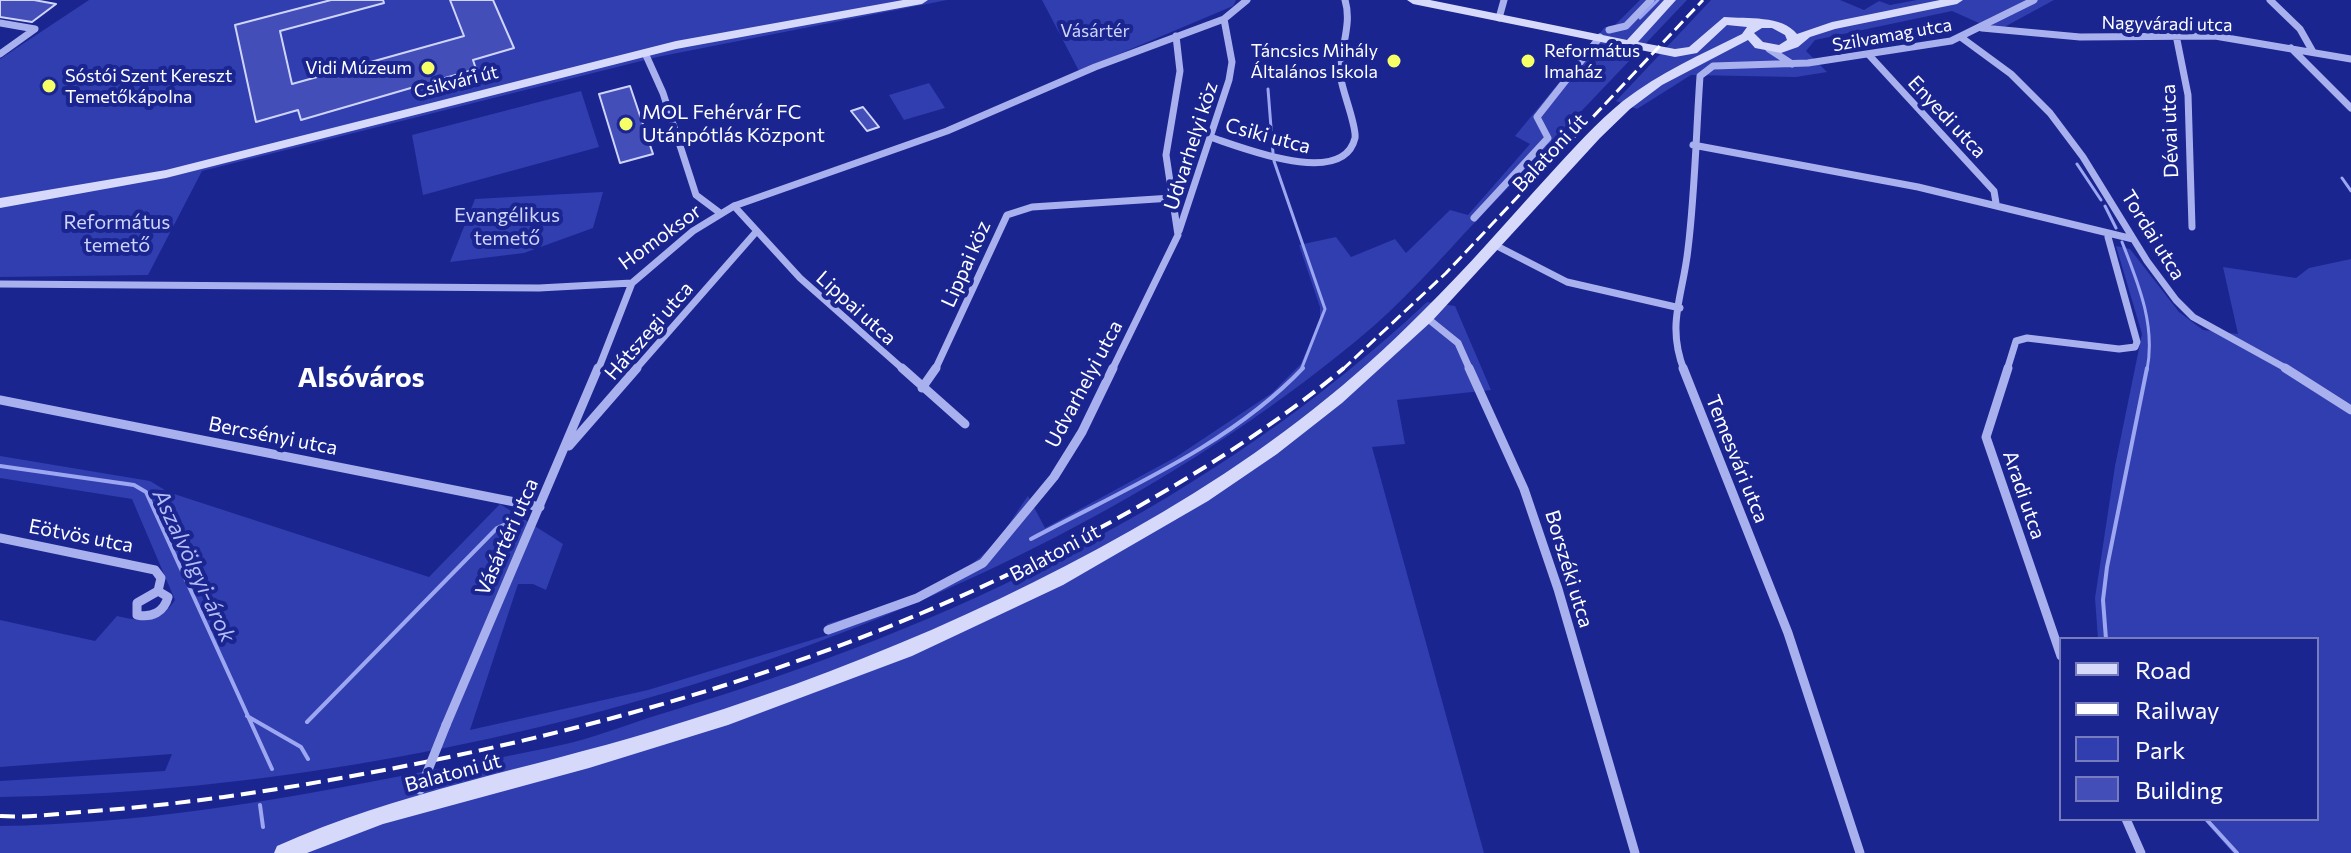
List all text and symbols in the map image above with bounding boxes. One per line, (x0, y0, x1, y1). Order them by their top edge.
street label: Nagyváradi utca (2101, 12, 2233, 36)
street label: Szilvamag utca (1830, 14, 1954, 56)
park label: Vásártér (1060, 20, 1130, 42)
place label: Táncsics Mihály Általános Iskola (1250, 40, 1378, 82)
place label: Református Imaház (1544, 40, 1640, 82)
marker: Táncsics Mihály Általános Iskola (1385, 52, 1403, 70)
marker: Református Imaház (1519, 52, 1537, 70)
place label: Vidi Múzeum (305, 57, 412, 79)
marker: Vidi Múzeum (419, 59, 437, 77)
street label: Csikvári út (412, 61, 500, 103)
place label: Sóstói Szent Kereszt Temetőkápolna (65, 65, 232, 108)
street label: Enyedi utca (1903, 71, 1991, 163)
marker: Sóstói Szent Kereszt Temetőkápolna (40, 77, 58, 95)
street label: Udvarhelyi köz (1159, 79, 1223, 213)
street label: Dévai utca (2156, 84, 2184, 178)
place label: MOL Fehérvár FC Utánpótlás Központ (642, 100, 825, 147)
street label: Balatoni út (1508, 109, 1592, 197)
street label: Csiki utca (1223, 113, 1313, 159)
marker: MOL Fehérvár FC Utánpótlás Központ (617, 115, 635, 133)
street label: Tordai utca (2116, 186, 2190, 284)
street label: Homoksor (614, 199, 706, 275)
park label: Evangélikus temető (454, 203, 560, 250)
park label: Református temető (64, 210, 170, 257)
street label: Lippai köz (936, 217, 996, 311)
street label: Lippai utca (811, 266, 901, 350)
street label: Hátszegi utca (600, 277, 698, 385)
street label: Udvarhelyi utca (1040, 316, 1128, 452)
district label: Alsóváros (297, 361, 425, 395)
street label: Temesvári utca (1700, 392, 1774, 526)
street label: Bercsényi utca (207, 412, 339, 460)
street label: Aradi utca (1998, 448, 2050, 542)
street label: Vásártéri utca (470, 475, 544, 599)
water label: Aszalvölgyi-árok (147, 485, 241, 647)
street label: Borszéki utca (1540, 507, 1598, 631)
street label: Eötvös utca (27, 514, 135, 558)
street label: Balatoni út (1006, 519, 1104, 587)
legend (2059, 637, 2319, 821)
text: Road (2135, 655, 2191, 684)
text: Railway (2135, 695, 2220, 724)
text: Park (2135, 735, 2185, 764)
street label: Balatoni út (402, 749, 504, 797)
text: Building (2135, 775, 2223, 804)

